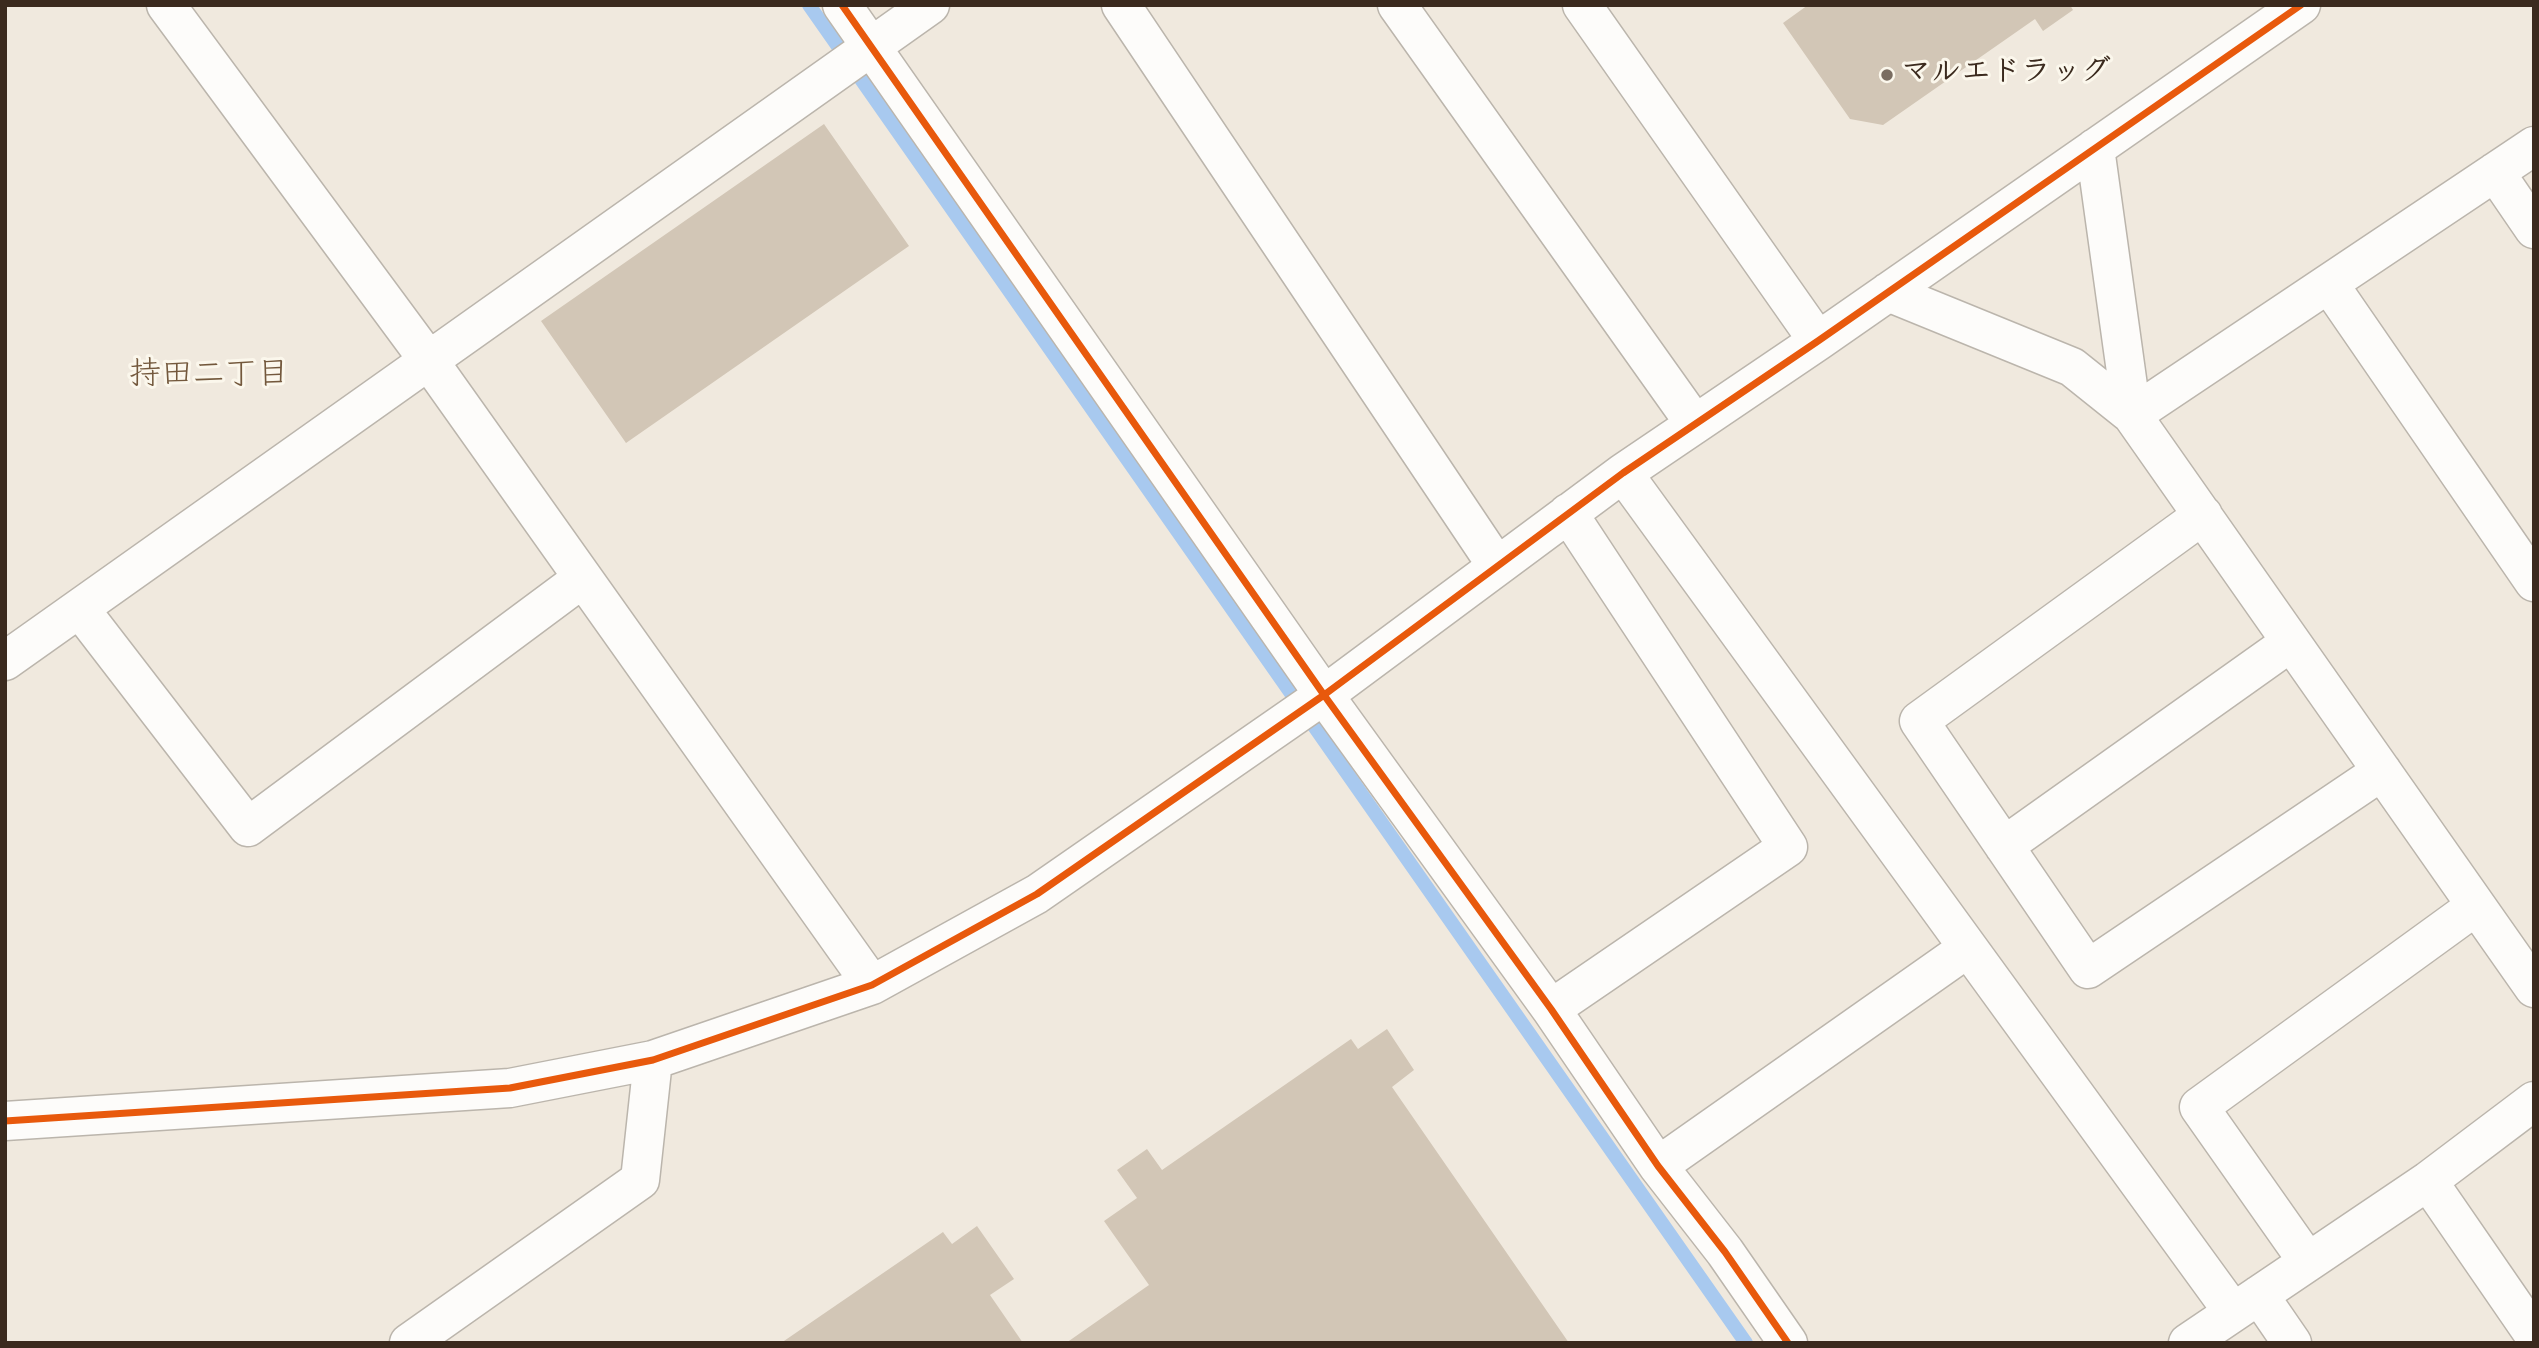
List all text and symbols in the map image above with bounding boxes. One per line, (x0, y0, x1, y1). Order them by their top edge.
place label: マルエドラッグ (1901, 57, 2111, 93)
marker: マルエドラッグ (1879, 67, 1895, 83)
district label: 持田二丁目 (129, 359, 289, 397)

